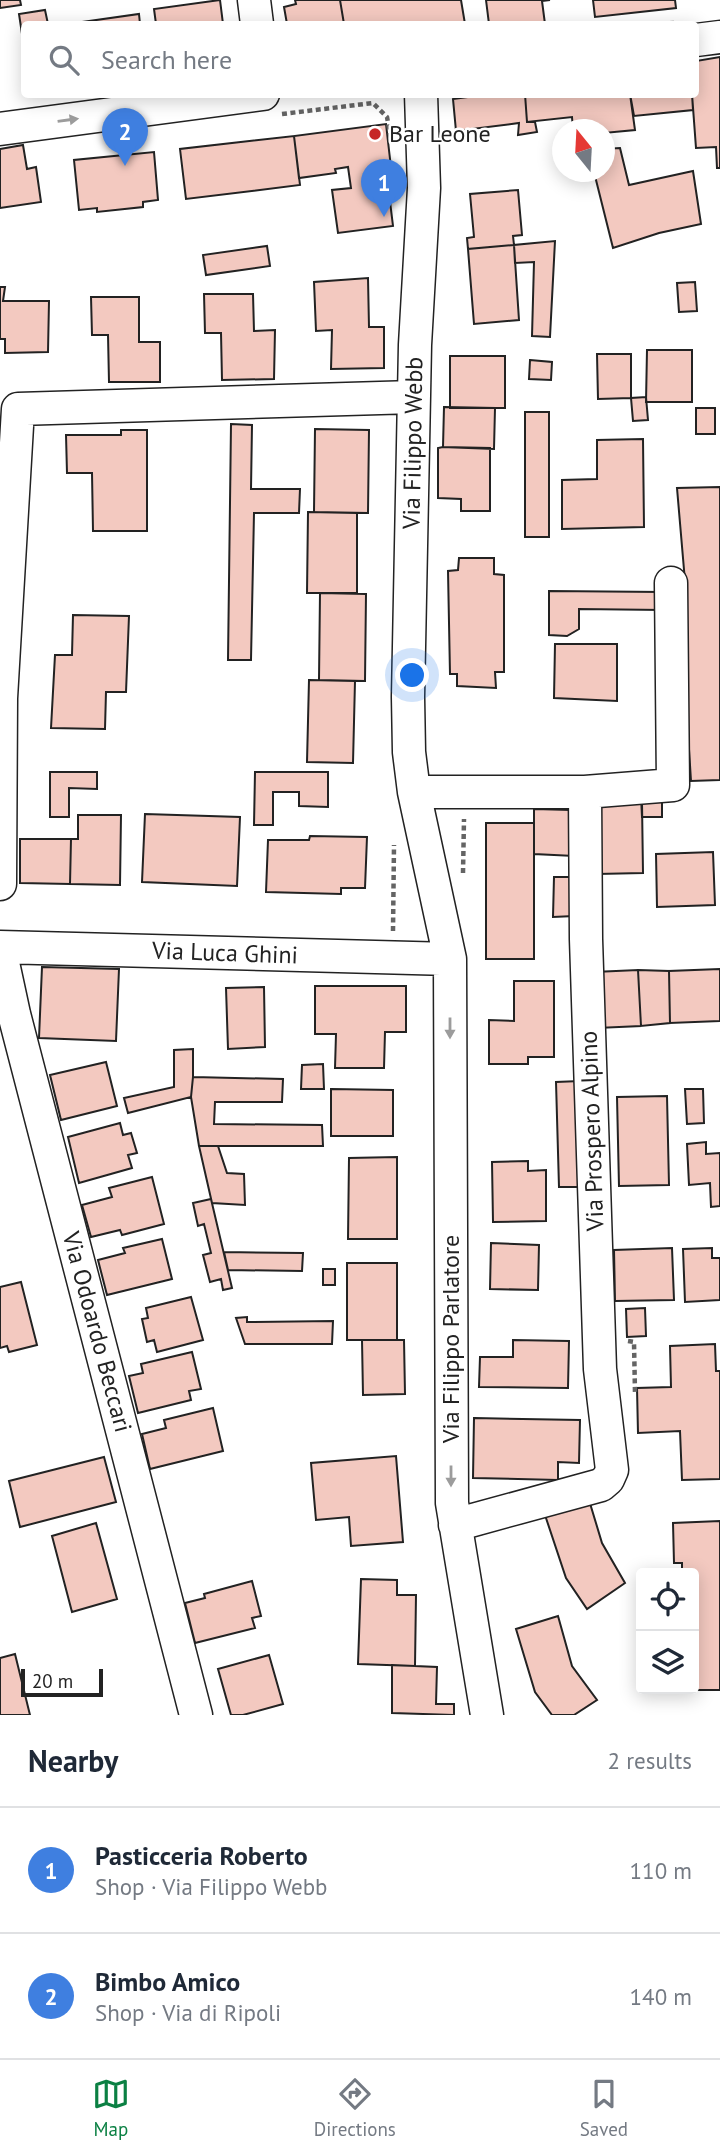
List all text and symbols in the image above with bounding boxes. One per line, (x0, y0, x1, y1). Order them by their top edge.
search box (21, 21, 699, 98)
icon: search (45, 41, 83, 79)
text: Search here (101, 43, 232, 76)
pin: 2 (102, 108, 148, 166)
one-way arrow (57, 115, 79, 126)
place label: Bar Leone (389, 118, 491, 149)
north arrow (552, 119, 615, 182)
marker: Bar Leone (367, 126, 383, 142)
pin: 1 (361, 159, 407, 217)
street label: Via Filippo Webb (395, 357, 430, 530)
your location (395, 658, 429, 692)
street label: Via Luca Ghini (150, 934, 299, 971)
one-way arrow (444, 1017, 456, 1039)
street label: Via Prospero Alpino (573, 1030, 611, 1233)
street label: Via Odoardo Beccari (56, 1227, 139, 1436)
street label: Via Filippo Parlatore (435, 1235, 466, 1444)
one-way arrow (446, 1465, 457, 1487)
map controls (636, 1568, 699, 1694)
button: locate (636, 1568, 699, 1631)
button: layers (636, 1631, 699, 1694)
scale bar (21, 1666, 103, 1698)
text: 20 m (32, 1669, 73, 1693)
text: Nearby (28, 1741, 118, 1780)
text: 2 results (608, 1746, 692, 1775)
text: Pasticceria Roberto (95, 1839, 308, 1872)
text: 1 (44, 1856, 58, 1885)
text: 110 m (630, 1856, 692, 1885)
text: Shop · Via Filippo Webb (95, 1872, 328, 1901)
text: Bimbo Amico (95, 1965, 240, 1998)
text: 2 (44, 1982, 58, 2011)
text: 140 m (630, 1982, 692, 2011)
text: Shop · Via di Ripoli (95, 1998, 281, 2027)
tab: Map (92, 2075, 130, 2141)
tab: Directions (314, 2075, 396, 2141)
tab: Saved (580, 2075, 628, 2141)

